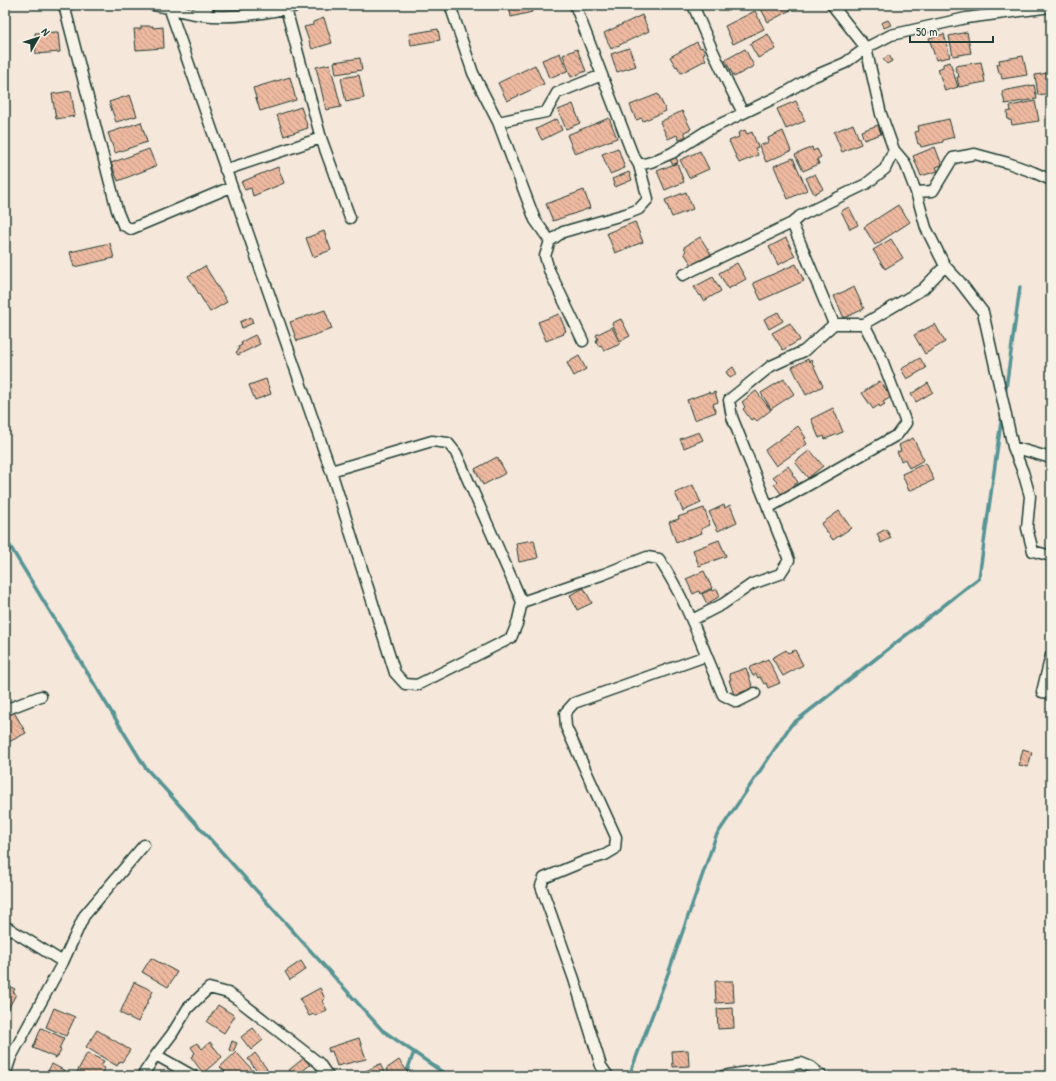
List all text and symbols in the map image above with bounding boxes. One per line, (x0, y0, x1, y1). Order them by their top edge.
north arrow (18, 18, 58, 58)
scale bar (910, 18, 993, 44)
text: 50 m (916, 23, 937, 40)
text: N (38, 25, 53, 38)

